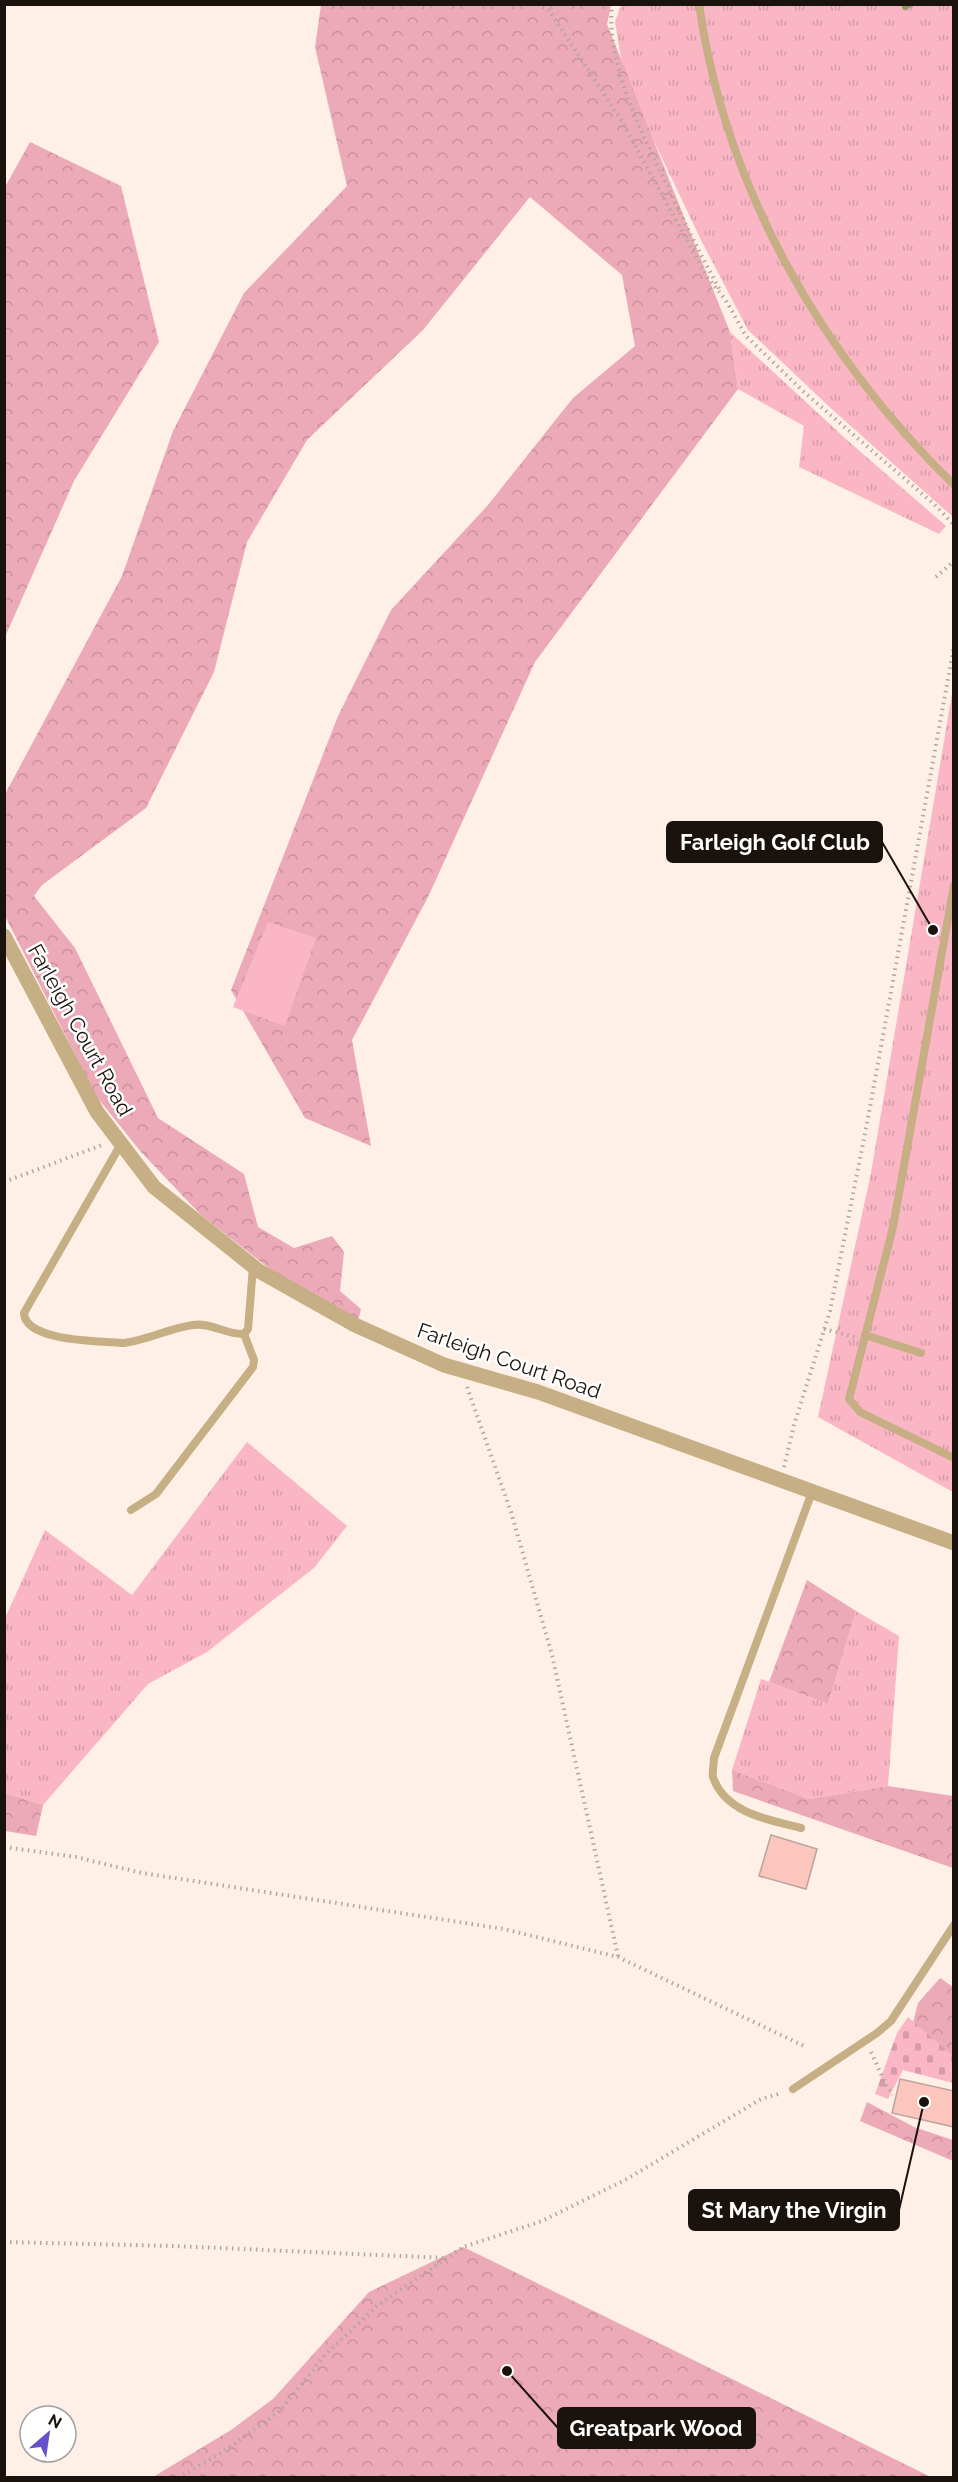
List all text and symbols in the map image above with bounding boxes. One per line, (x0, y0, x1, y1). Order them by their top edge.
callout: Farleigh Golf Club (667, 822, 882, 862)
text: Farleigh Golf Club (680, 829, 870, 855)
street label: Farleigh Court Road (23, 940, 138, 1120)
street label: Farleigh Court Road (414, 1317, 604, 1404)
callout: St Mary the Virgin (689, 2190, 899, 2230)
text: St Mary the Virgin (702, 2197, 886, 2223)
north arrow (18, 2404, 78, 2464)
callout: Greatpark Wood (558, 2408, 755, 2448)
text: N (45, 2410, 65, 2433)
text: Greatpark Wood (570, 2415, 742, 2441)

